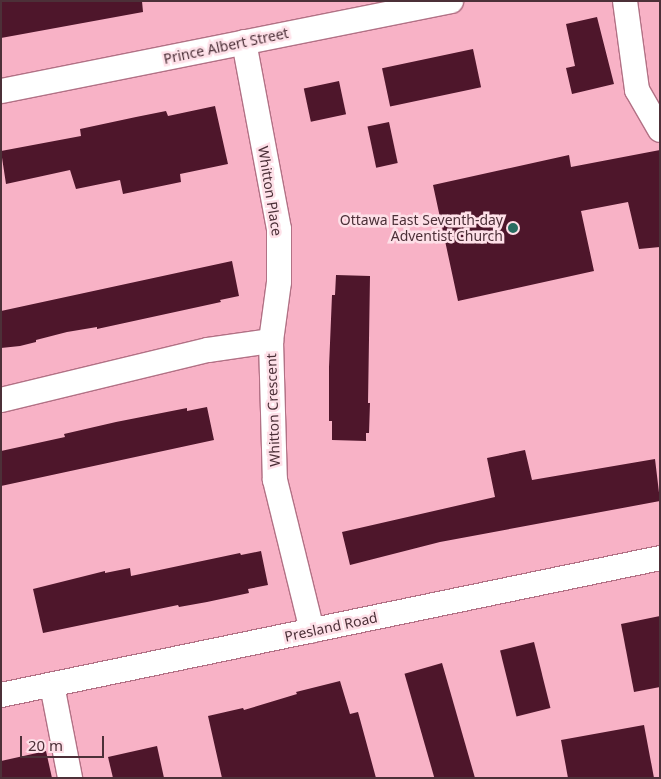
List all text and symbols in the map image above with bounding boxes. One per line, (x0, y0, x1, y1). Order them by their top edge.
street label: Prince Albert Street (162, 25, 290, 67)
street label: Whitton Place (255, 145, 285, 237)
place label: Ottawa East Seventh-day Adventist Church (340, 212, 503, 244)
marker: Ottawa East Seventh-day Adventist Church (507, 222, 519, 234)
street label: Whitton Crescent (263, 353, 283, 467)
street label: Presland Road (283, 609, 379, 645)
scale bar (22, 726, 106, 758)
text: 20 m (28, 735, 63, 755)

